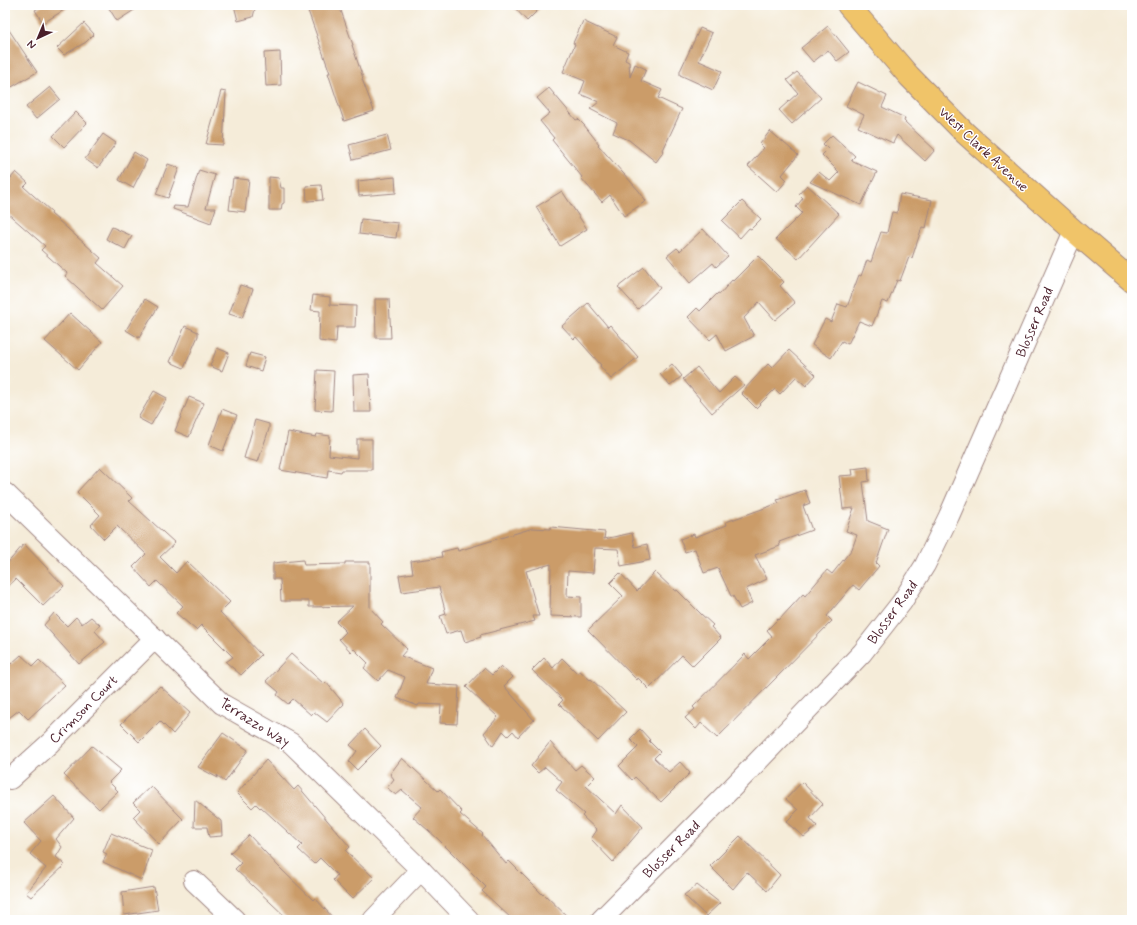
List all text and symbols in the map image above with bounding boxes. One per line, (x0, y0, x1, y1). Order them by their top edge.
north arrow (18, 18, 58, 58)
text: N (24, 37, 39, 52)
street label: West Clark Avenue (935, 103, 1032, 196)
street label: Blosser Road (1012, 285, 1058, 360)
street label: Blosser Road (864, 577, 922, 648)
street label: Crimson Court (46, 672, 122, 748)
street label: Terrazzo Way (216, 694, 293, 752)
street label: Blosser Road (639, 817, 704, 882)

